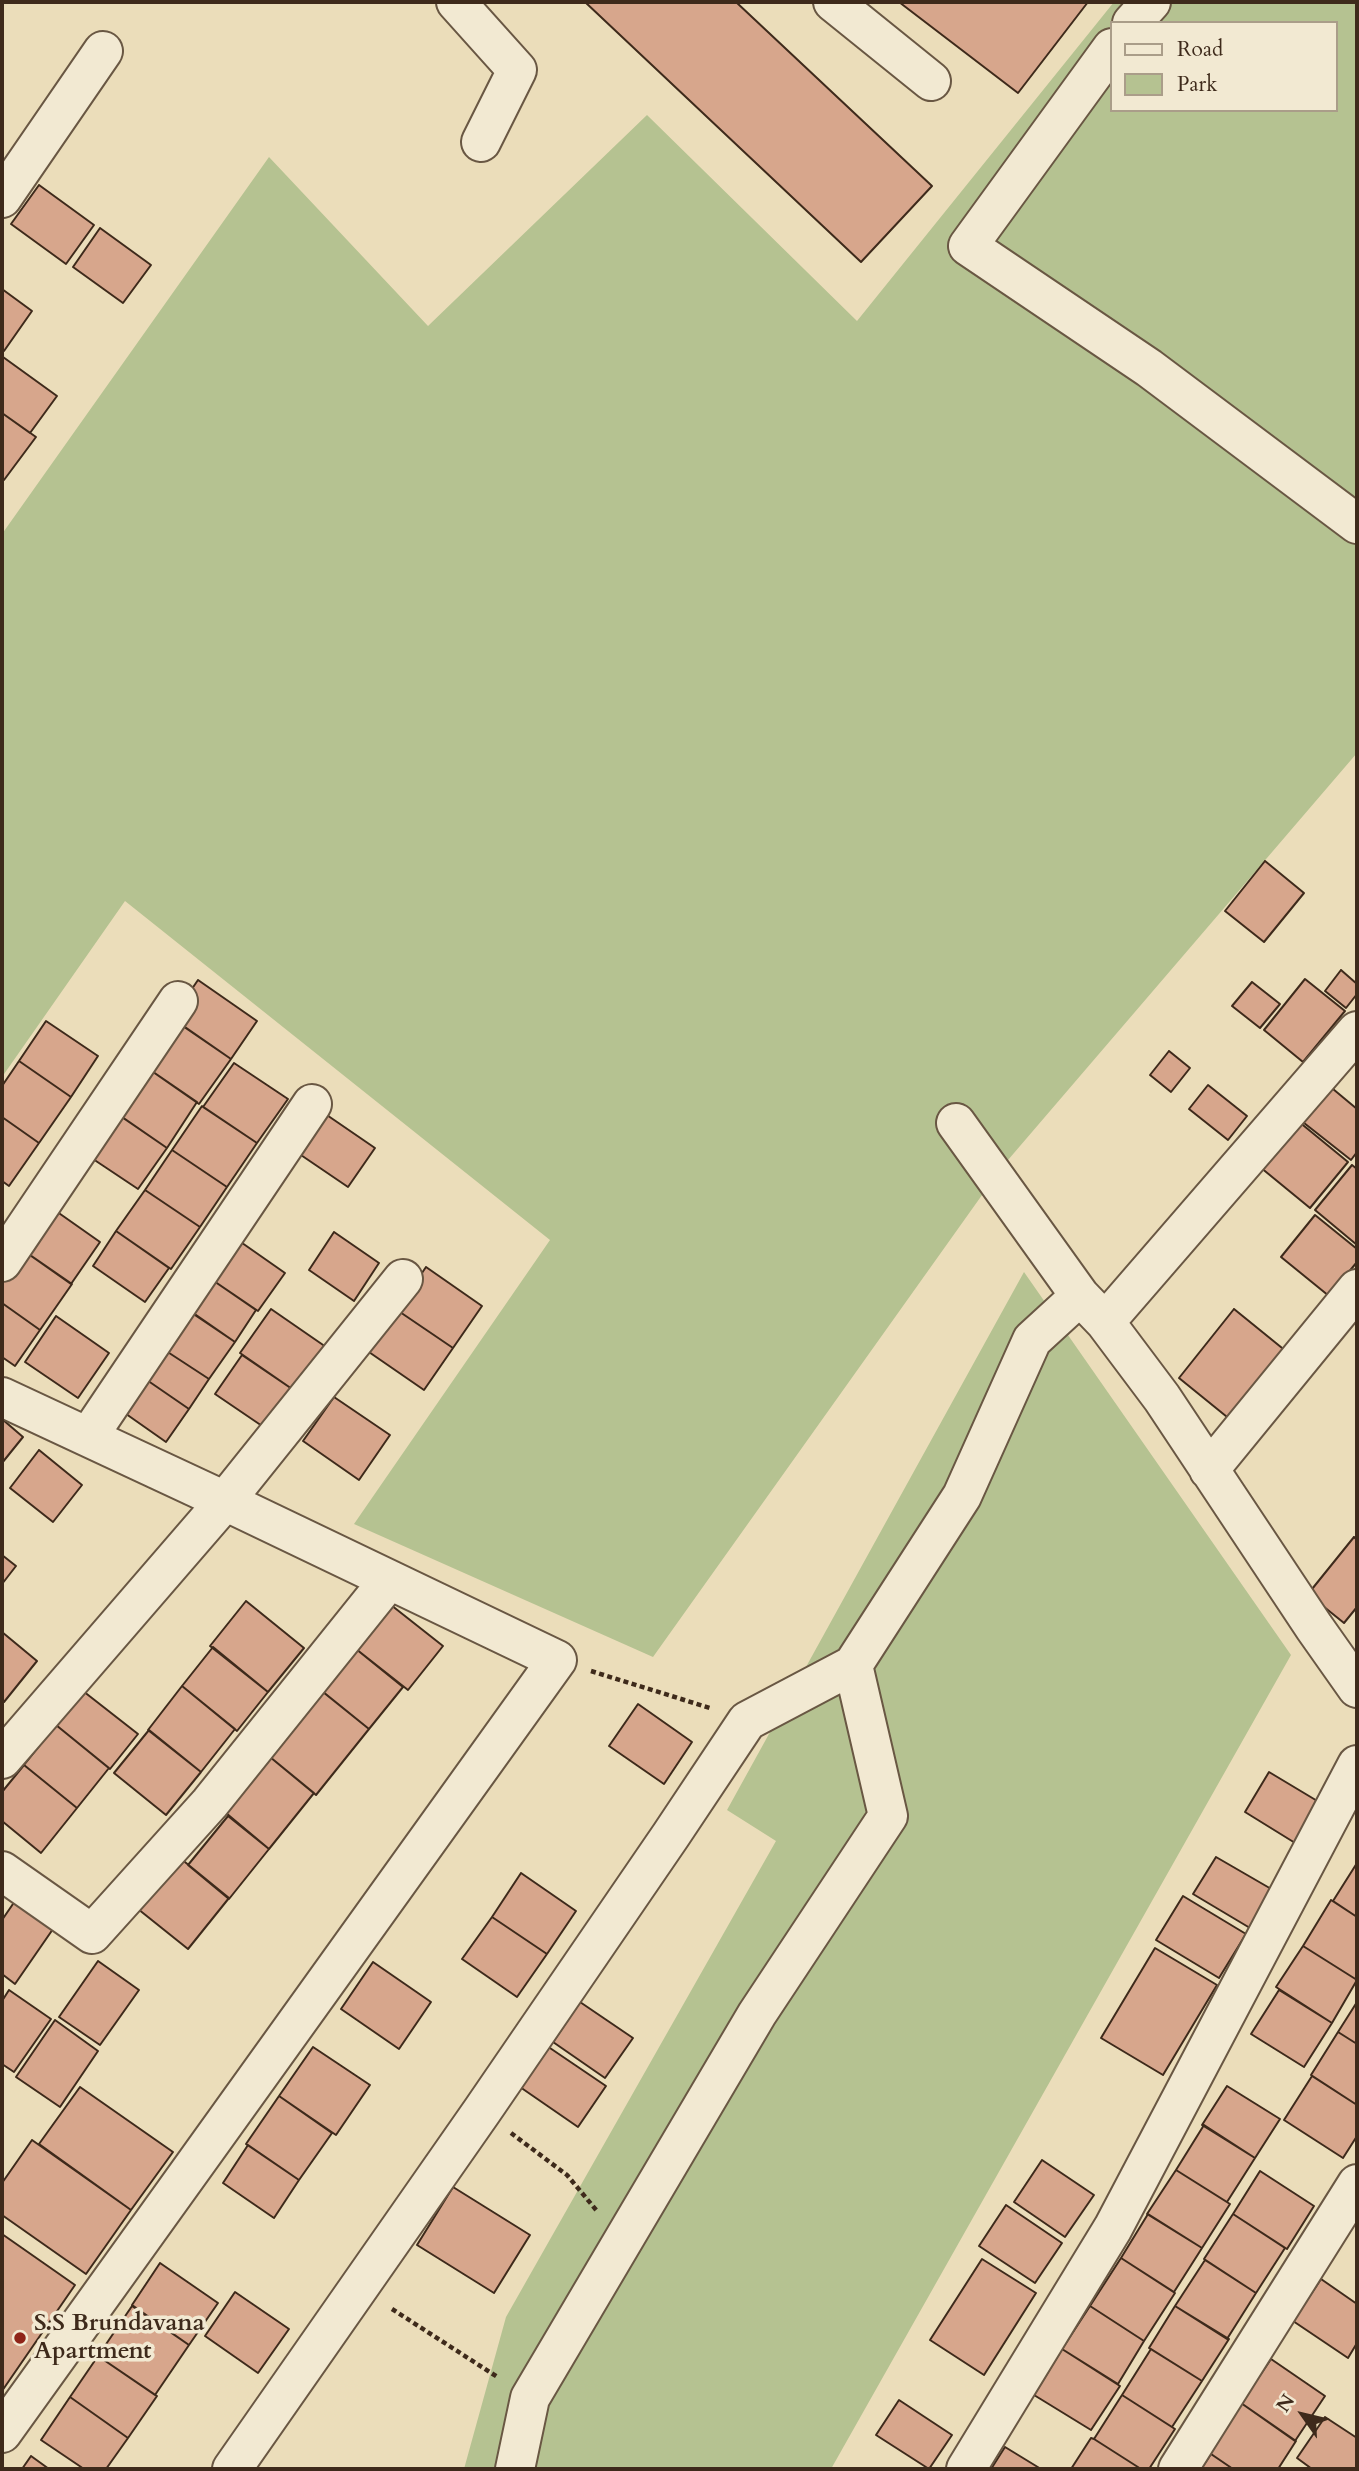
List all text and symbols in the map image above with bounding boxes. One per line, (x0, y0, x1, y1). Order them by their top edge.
legend (1110, 21, 1338, 112)
text: Road (1177, 35, 1223, 64)
text: Park (1177, 70, 1217, 99)
place label: S.S Brundavana Apartment (34, 2310, 205, 2366)
marker: S.S Brundavana Apartment (12, 2330, 28, 2346)
north arrow (1268, 2380, 1338, 2450)
text: N (1270, 2389, 1301, 2417)

